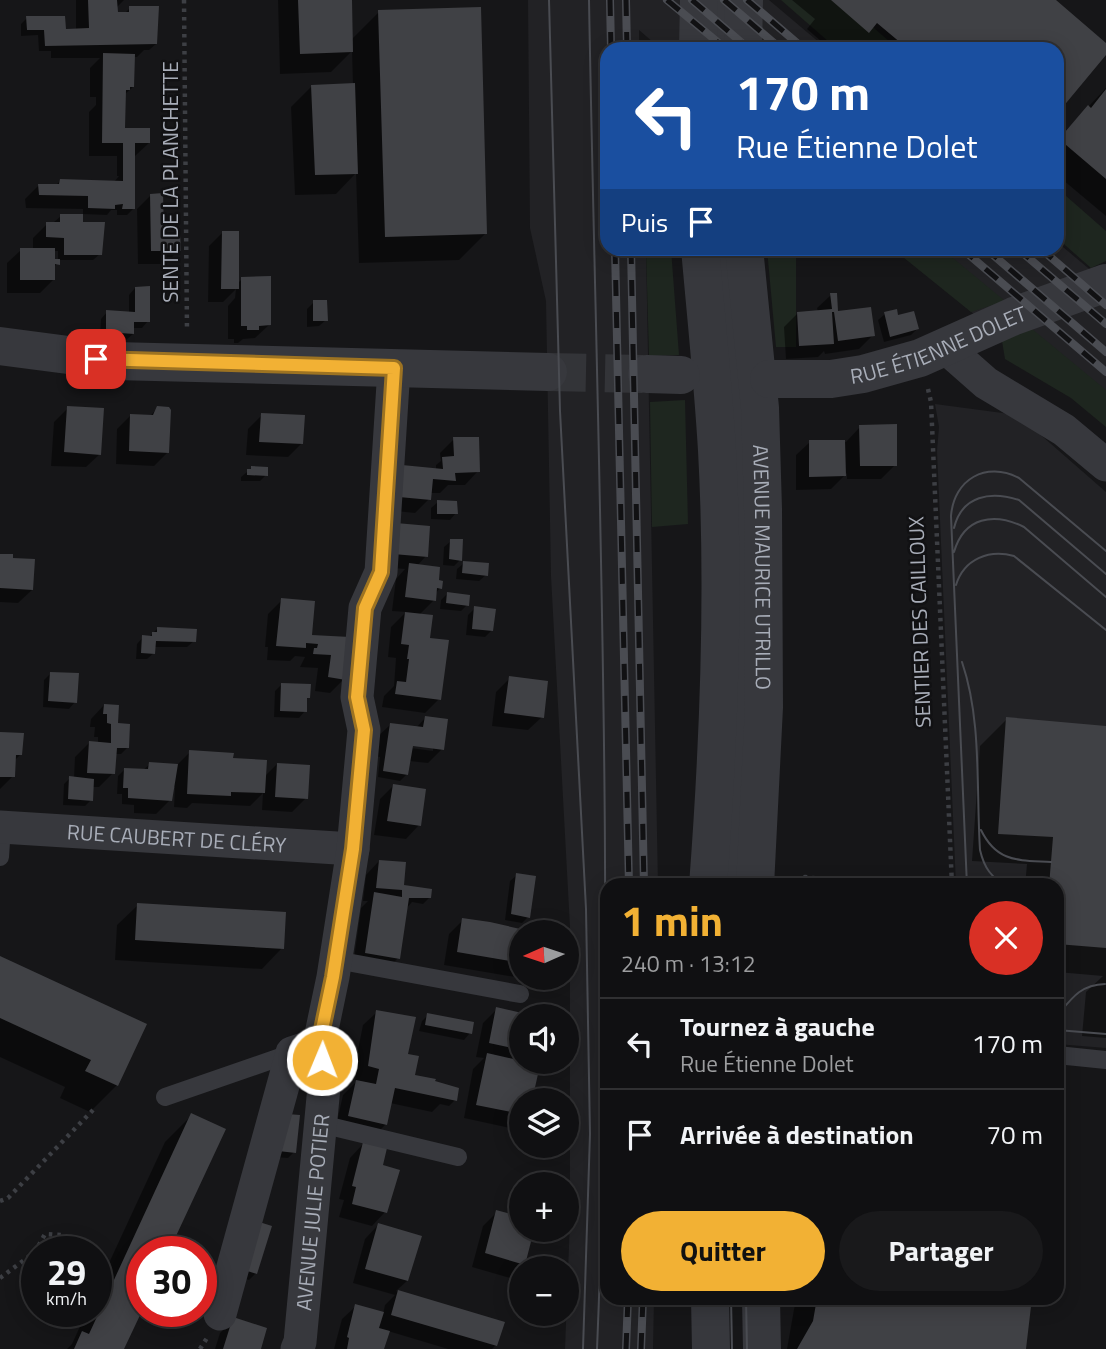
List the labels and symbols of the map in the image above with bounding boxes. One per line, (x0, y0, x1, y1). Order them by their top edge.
street label: SENTE DE LA PLANCHETTE (154, 61, 186, 303)
street label: RUE ÉTIENNE DOLET (848, 297, 1031, 392)
pin (66, 329, 126, 389)
street label: AVENUE MAURICE UTRILLO (745, 444, 780, 690)
street label: SENTIER DES CAILLOUX (899, 515, 939, 728)
street label: RUE CAUBERT DE CLÉRY (66, 815, 288, 861)
north arrow (509, 920, 579, 990)
position arrow (285, 1023, 359, 1097)
street label: AVENUE JULIE POTIER (287, 1112, 337, 1312)
speed limit sign: 30 (126, 1236, 217, 1327)

